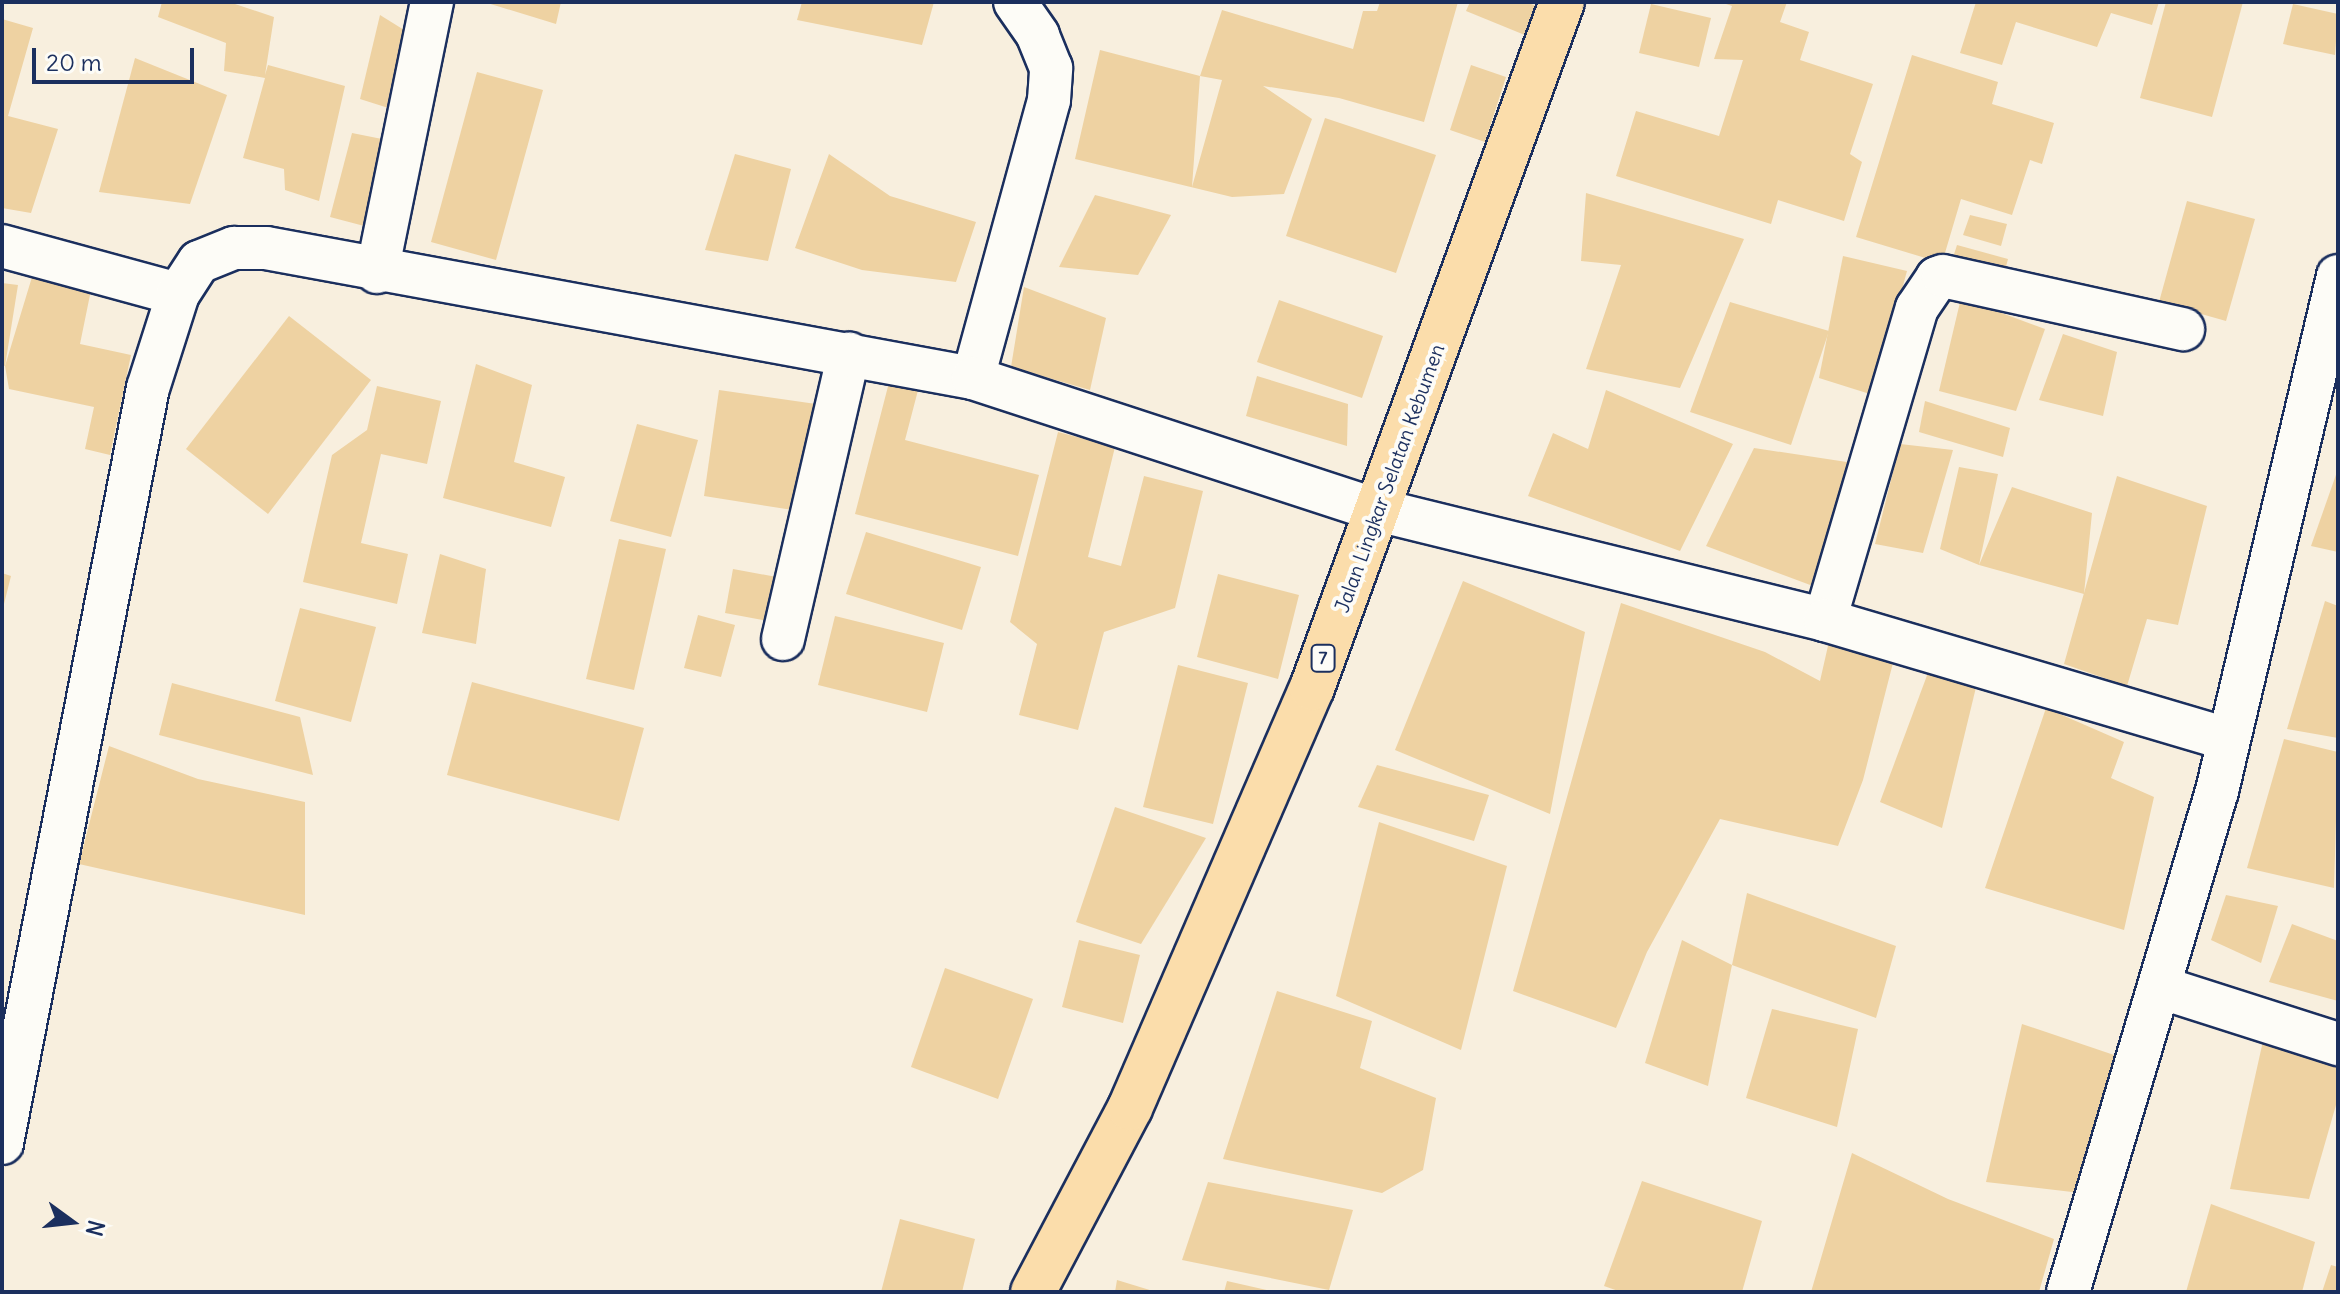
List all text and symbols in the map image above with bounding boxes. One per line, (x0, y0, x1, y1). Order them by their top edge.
scale bar (36, 32, 198, 82)
text: 20 m (46, 47, 102, 77)
street label: Jalan Lingkar Selatan Kebumen (1329, 341, 1449, 615)
road number: 7 (1309, 644, 1337, 672)
north arrow (32, 1182, 112, 1262)
text: N (80, 1217, 111, 1239)

